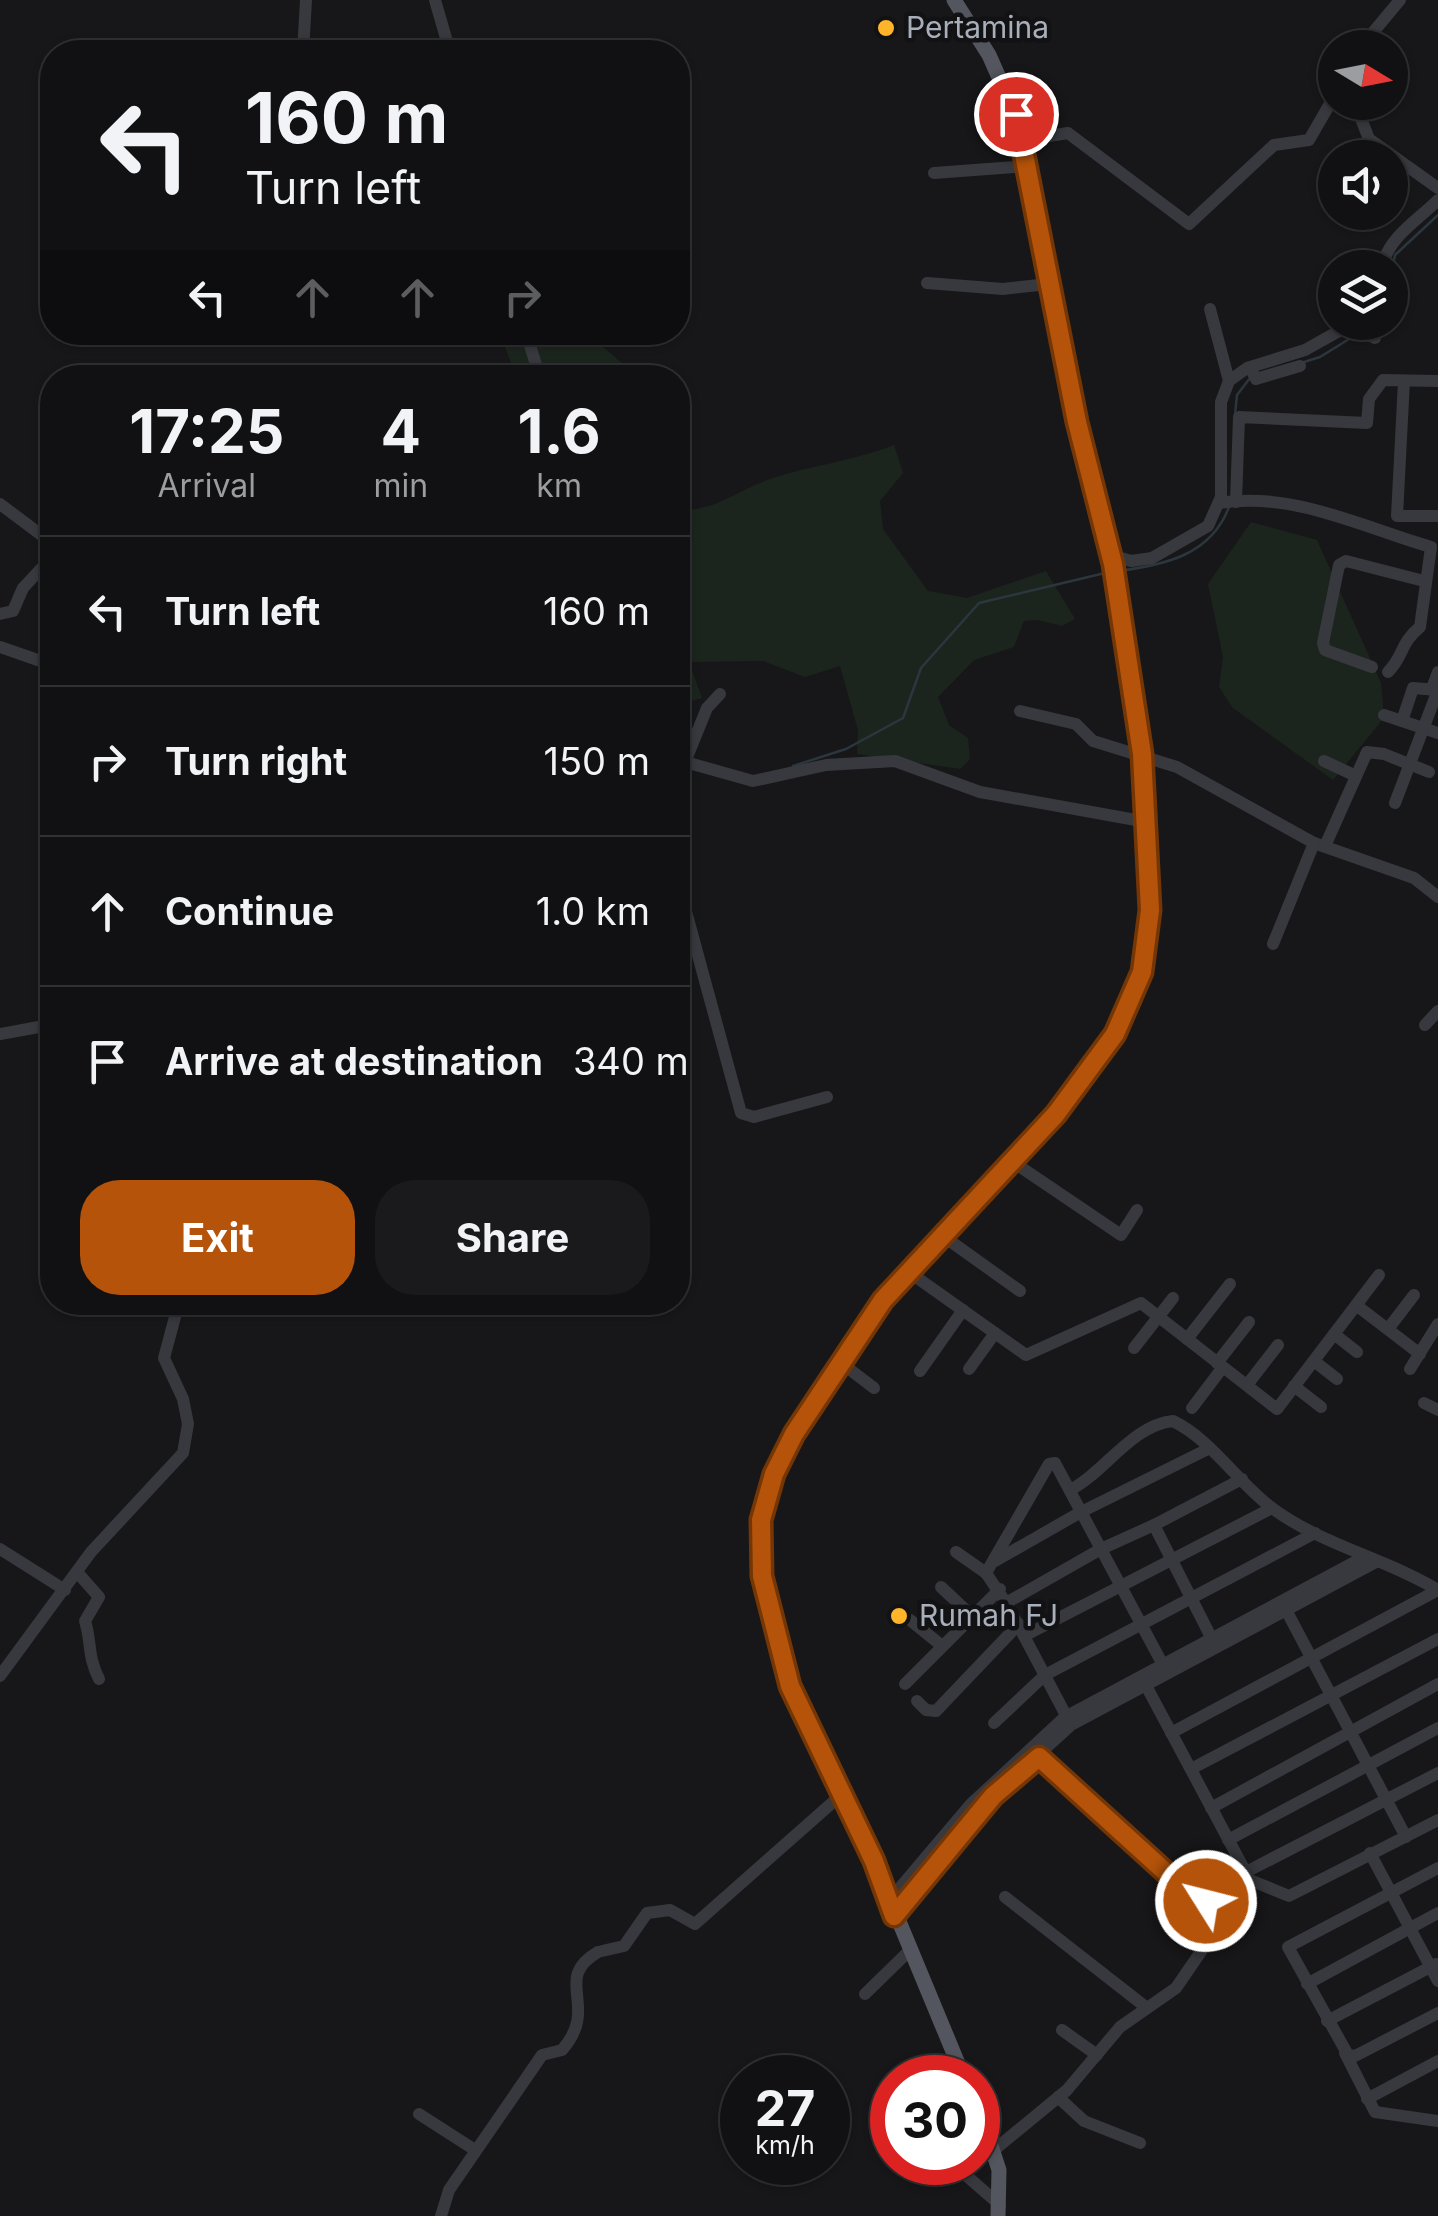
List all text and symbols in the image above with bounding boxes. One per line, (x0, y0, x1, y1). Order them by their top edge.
place label: Pertamina (906, 9, 1049, 45)
marker: Pertamina (875, 17, 897, 39)
north arrow (1318, 30, 1408, 120)
map controls (1318, 30, 1408, 340)
pin (974, 72, 1059, 157)
text: 160 m (245, 75, 448, 160)
icon: left (80, 80, 210, 210)
icon: arrive (989, 87, 1044, 142)
button: sound (1318, 140, 1408, 230)
text: Turn left (245, 160, 421, 215)
button: layers (1318, 250, 1408, 340)
icon: left (180, 270, 235, 325)
icon: ahead (285, 270, 340, 325)
icon: ahead (390, 270, 445, 325)
icon: right (495, 270, 550, 325)
text: 17:25 (129, 395, 284, 467)
text: 4 (381, 395, 421, 467)
text: 1.6 (518, 395, 601, 467)
text: Arrival (158, 466, 256, 505)
text: min (374, 466, 428, 505)
text: km (536, 466, 582, 505)
icon: left (80, 584, 135, 639)
text: Turn left (165, 588, 320, 634)
text: 160 m (543, 588, 650, 634)
icon: right (80, 734, 135, 789)
text: Turn right (165, 738, 347, 784)
text: 150 m (543, 738, 650, 784)
icon: ahead (80, 884, 135, 939)
text: Continue (165, 888, 334, 934)
text: 1.0 km (536, 888, 650, 934)
icon: arrive (80, 1034, 135, 1089)
text: Arrive at destination (165, 1038, 543, 1084)
text: 340 m (573, 1038, 689, 1084)
button: Exit (80, 1180, 355, 1295)
button: Share (375, 1180, 650, 1295)
place label: Rumah FJ (919, 1597, 1058, 1633)
marker: Rumah FJ (888, 1605, 910, 1627)
position arrow (1154, 1849, 1258, 1953)
speed limit sign: 30 (870, 2055, 1000, 2185)
text: 27 (755, 2078, 815, 2138)
text: km/h (755, 2130, 815, 2160)

